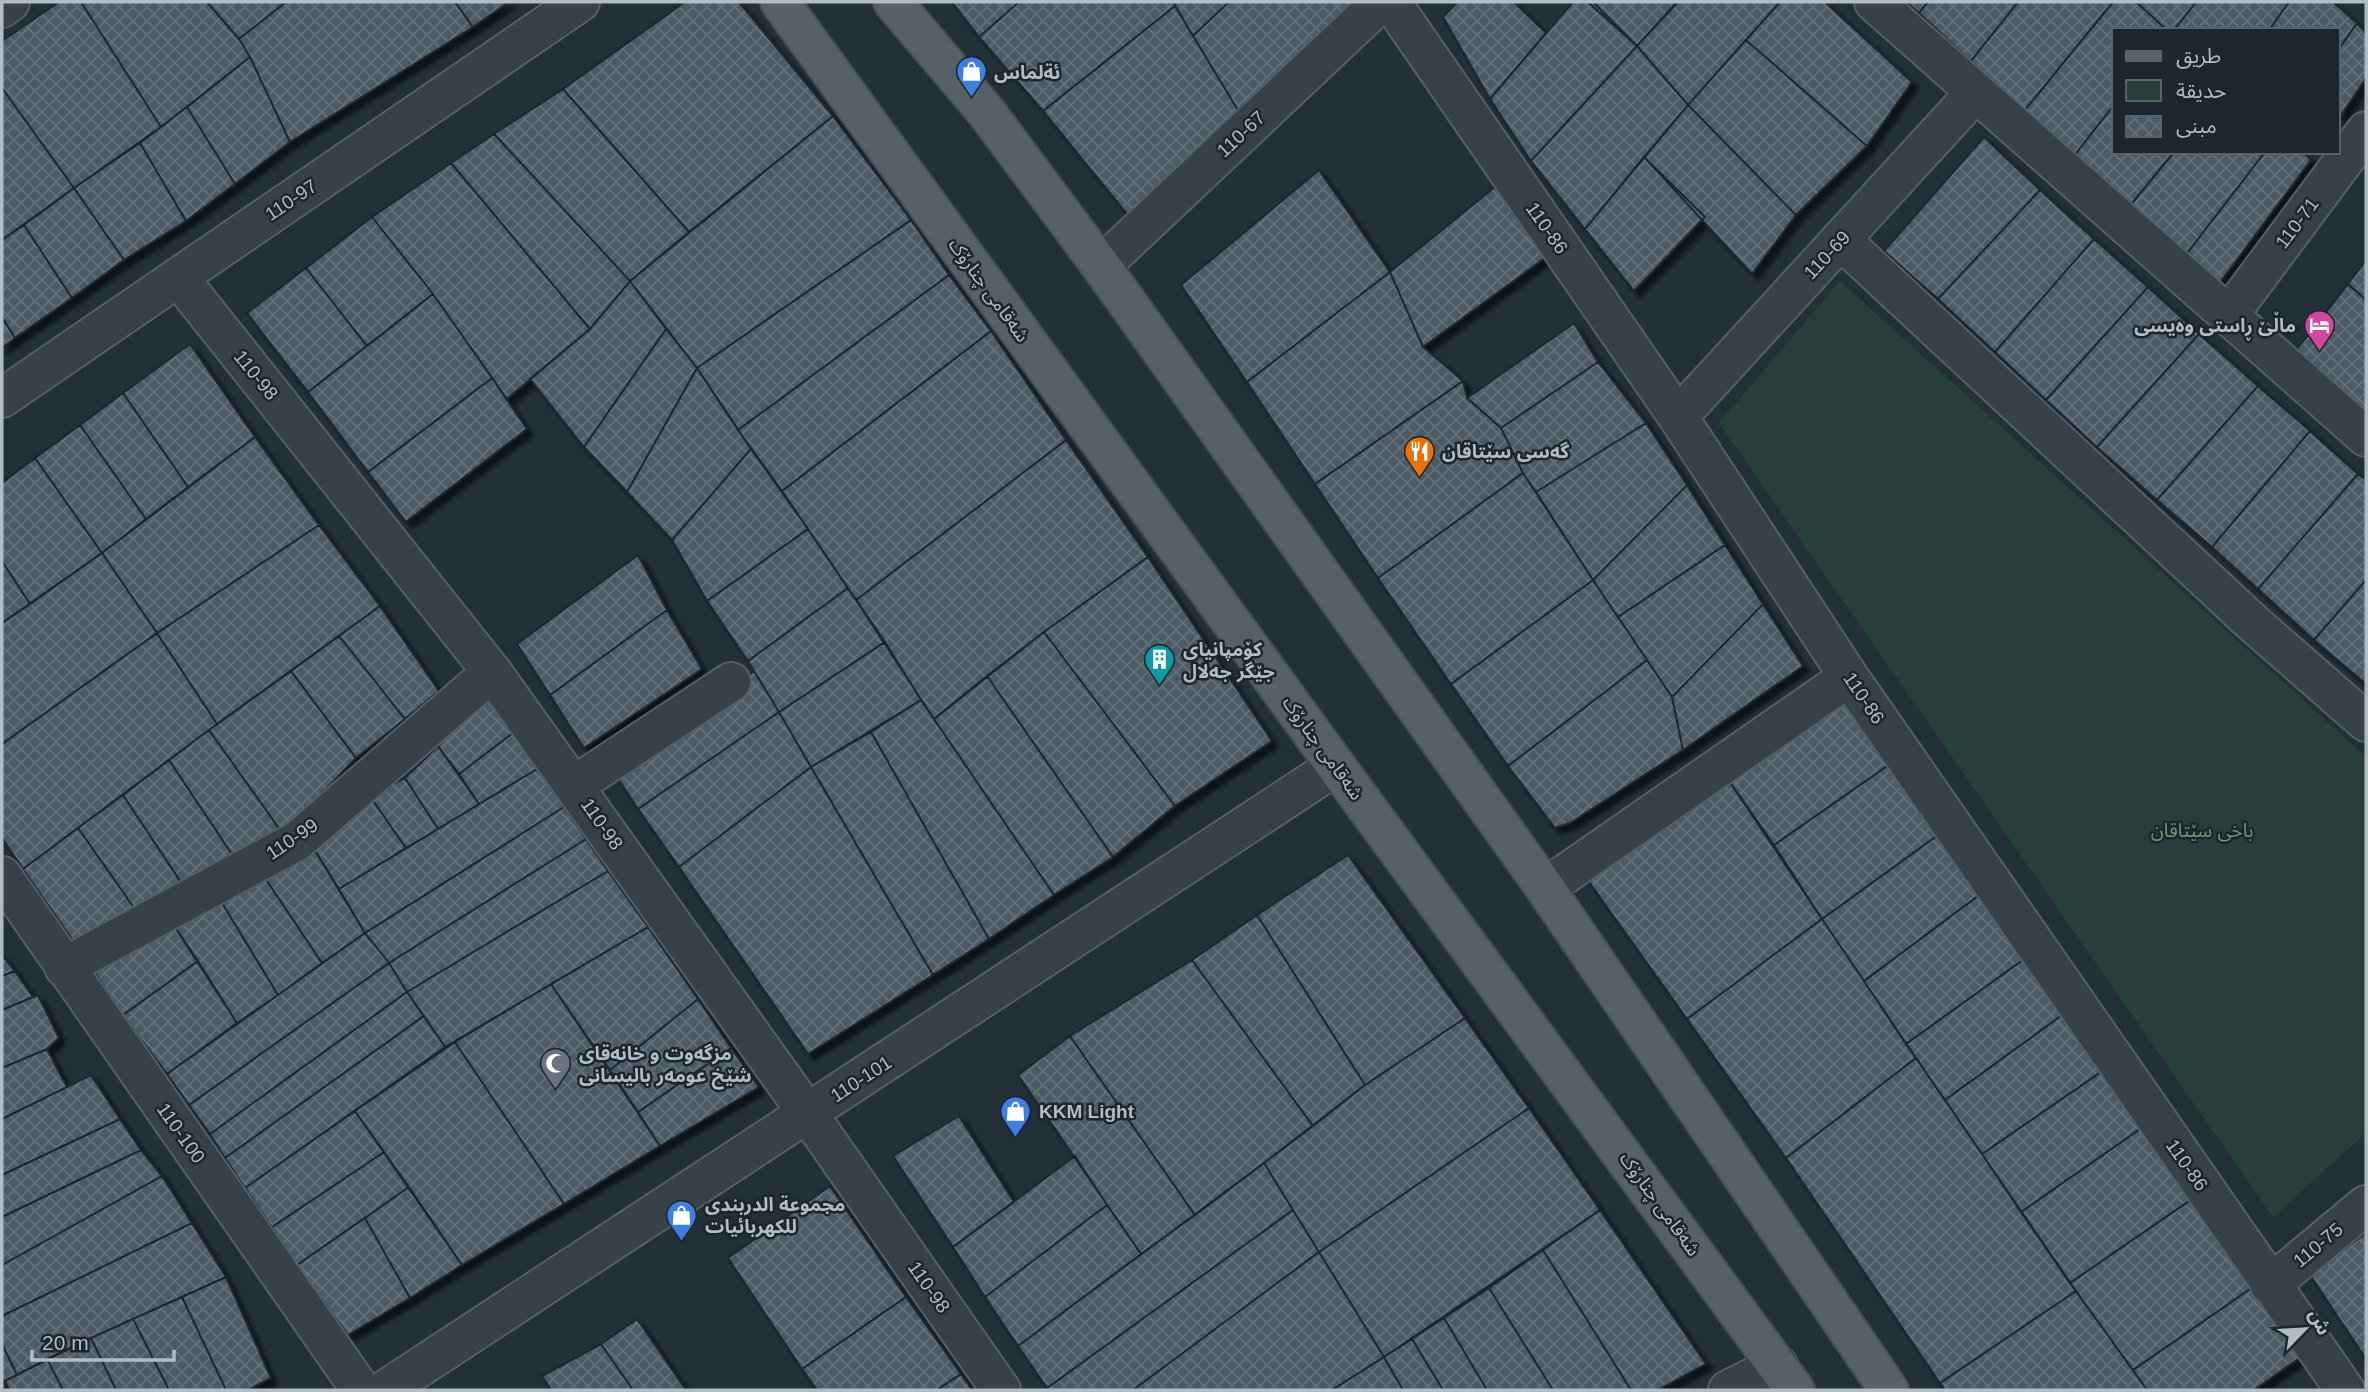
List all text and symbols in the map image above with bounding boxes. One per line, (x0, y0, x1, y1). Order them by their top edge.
legend (2112, 28, 2340, 154)
text: طريق (2176, 44, 2221, 69)
shop icon: ئةلماس (954, 55, 988, 99)
place label: ئةلماس (994, 62, 1060, 83)
text: حديقة (2176, 79, 2226, 102)
street label: 110-67 (1213, 107, 1269, 161)
text: مبنى (2176, 114, 2217, 138)
street label: 110-97 (261, 175, 321, 225)
street label: 110-71 (2271, 194, 2323, 252)
street label: 110-86 (1522, 198, 1572, 258)
street label: 110-69 (1800, 227, 1854, 283)
street label: شەقامی چنارۆک (943, 234, 1034, 347)
hotel icon: ماڵێ ڕاستی وەیسی (2302, 308, 2336, 352)
place label: ماڵێ ڕاستی وەیسی (2134, 311, 2296, 341)
street label: 110-98 (230, 346, 282, 404)
restaurant icon: گەسی سێتاقان (1402, 434, 1436, 478)
place label: گەسی سێتاقان (1442, 441, 1569, 462)
place label: کۆمپانیای جێگر جەلال (1183, 639, 1275, 683)
building icon: کۆمپانیای جێگر جەلال (1143, 643, 1177, 687)
street label: 110-86 (1839, 668, 1889, 728)
street label: شەقامی چنارۆک (1277, 692, 1368, 805)
street label: 110-98 (577, 794, 627, 854)
street label: 110-99 (262, 814, 322, 864)
park label: باخی سێتاقان (2151, 820, 2253, 842)
place label: مزگەوت و خانەقای شێخ عومەر بالیسانی (579, 1043, 751, 1090)
mosque icon: مزگەوت و خانەقای شێخ عومەر بالیسانی (539, 1047, 573, 1091)
street label: 110-101 (827, 1052, 895, 1106)
shop icon: KKM Light (999, 1094, 1033, 1138)
street label: 110-100 (153, 1099, 209, 1167)
place label: KKM Light (1039, 1101, 1135, 1122)
street label: 110-86 (2162, 1135, 2212, 1195)
street label: شەقامی چنارۆک (1614, 1148, 1705, 1261)
place label: مجموعة الدربندی للكهربائیات (705, 1194, 845, 1238)
shop icon: مجموعة الدربندی للكهربائیات (665, 1198, 699, 1242)
street label: 110-75 (2289, 1218, 2347, 1272)
street label: 110-98 (904, 1257, 954, 1317)
north arrow (2270, 1294, 2340, 1364)
text: ش (2305, 1306, 2335, 1338)
scale bar (32, 1318, 173, 1362)
text: 20 m (42, 1331, 89, 1354)

